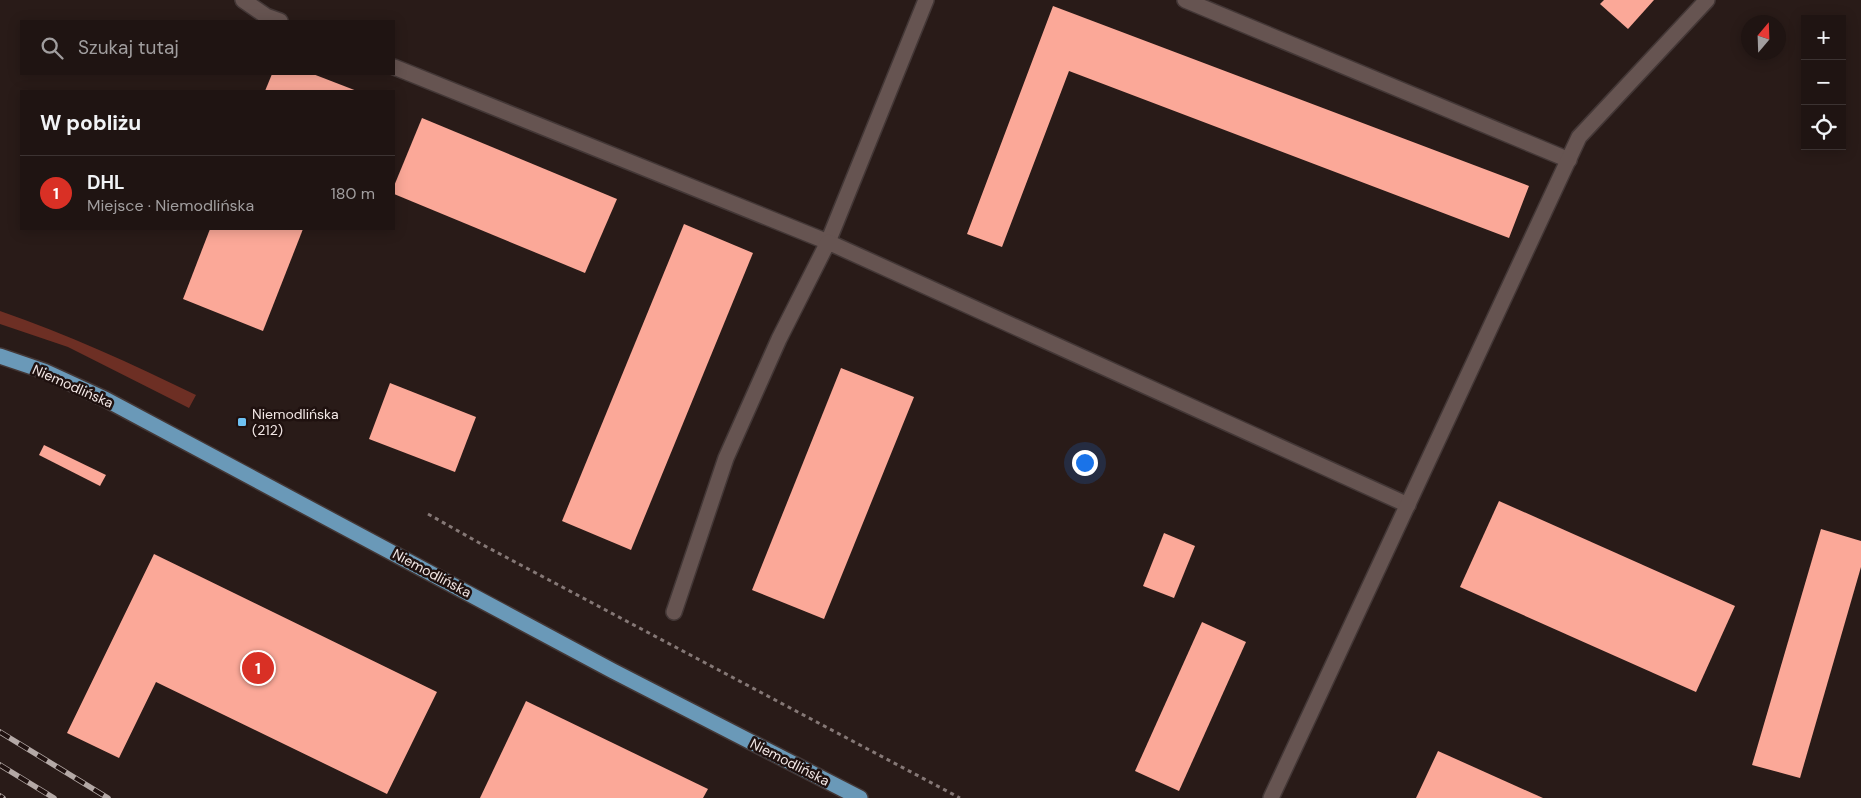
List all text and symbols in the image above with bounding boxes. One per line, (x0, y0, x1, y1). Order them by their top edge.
north arrow (1741, 15, 1786, 60)
map controls (1801, 15, 1846, 150)
button: + (1801, 15, 1846, 60)
search box (20, 20, 395, 75)
icon: search (38, 34, 66, 62)
text: Szukaj tutaj (78, 35, 179, 60)
button: − (1801, 60, 1846, 105)
button: locate (1801, 105, 1846, 150)
text: W pobliżu (40, 109, 141, 137)
text: DHL (87, 170, 125, 195)
text: 1 (53, 183, 59, 204)
text: 180 m (331, 183, 375, 204)
text: Miejsce · Niemodlińska (87, 195, 254, 216)
street label: Niemodlińska (30, 360, 116, 412)
place label: Niemodlińska (212) (252, 405, 339, 439)
marker: Niemodlińska (212) (236, 416, 248, 428)
your location (1072, 450, 1098, 476)
street label: Niemodlińska (389, 545, 475, 601)
pin: 1 (242, 649, 274, 687)
street label: Niemodlińska (747, 734, 833, 790)

